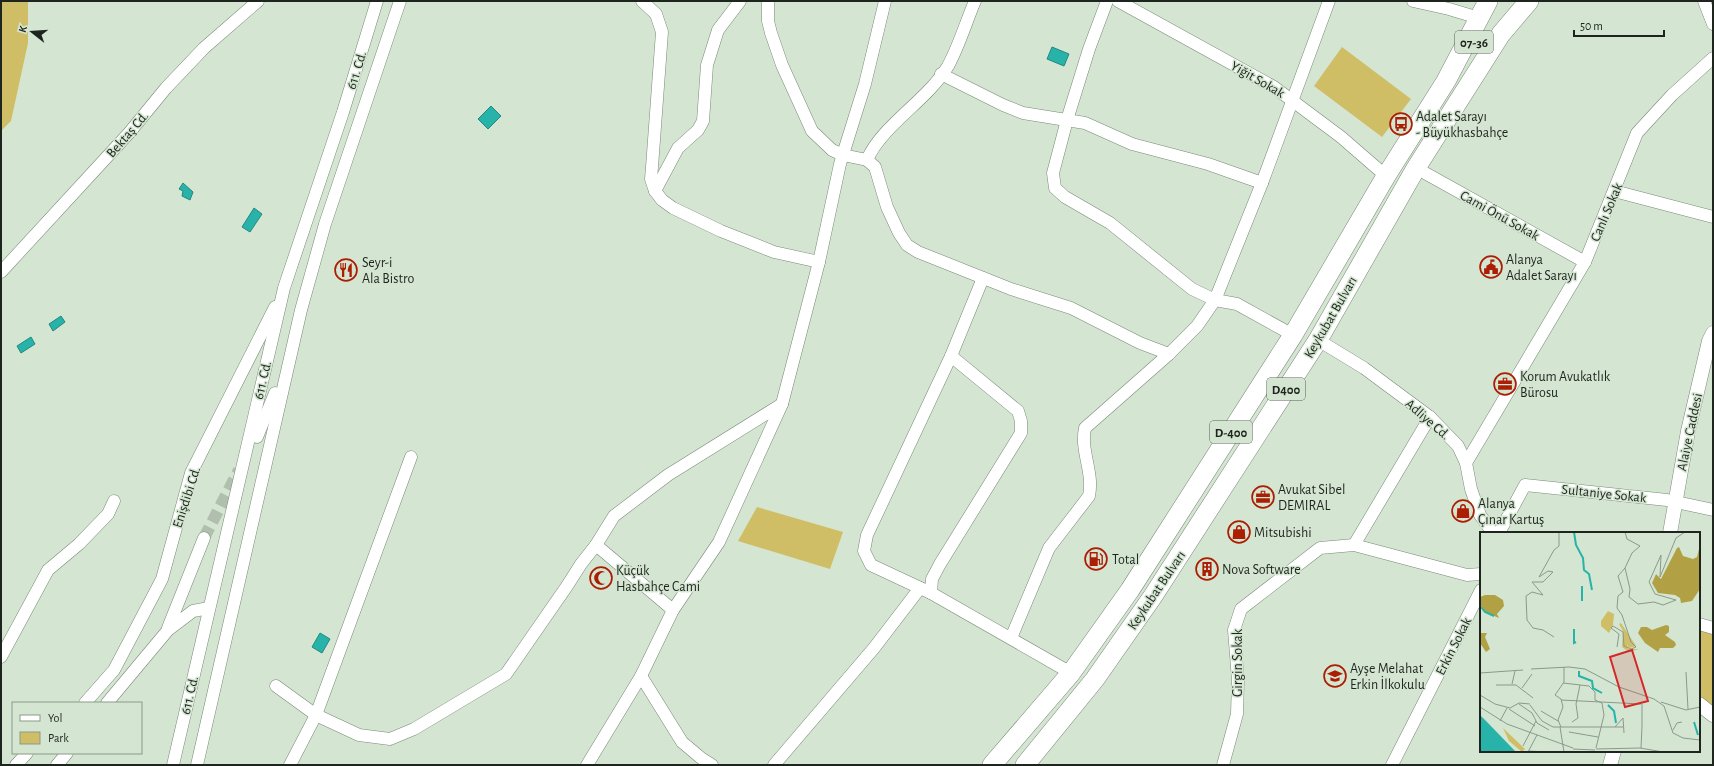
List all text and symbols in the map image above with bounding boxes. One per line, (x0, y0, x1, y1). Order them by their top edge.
north arrow (12, 12, 52, 52)
scale bar (1574, 12, 1664, 38)
text: 50 m (1580, 20, 1603, 32)
text: K (17, 24, 29, 34)
road number: 07-36 (1455, 31, 1493, 53)
street label: 611. Cd. (345, 50, 369, 91)
street label: Yiğit Sokak (1228, 59, 1287, 101)
street label: Bektaş Cd. (104, 109, 151, 160)
place label: Adalet Sarayı - Büyükhasbahçe (1416, 110, 1508, 140)
bus stop icon: Adalet Sarayı - Büyükhasbahçe (1388, 111, 1414, 137)
street label: Canlı Sokak (1588, 180, 1626, 244)
street label: Cami Önü Sokak (1458, 186, 1543, 244)
place label: Alanya Adalet Sarayı (1506, 253, 1577, 283)
public building icon: Alanya Adalet Sarayı (1478, 254, 1504, 280)
place label: Seyr-i Ala Bistro (362, 256, 414, 286)
restaurant icon: Seyr-i Ala Bistro (333, 257, 359, 283)
street label: Keykubat Bulvarı (1302, 274, 1360, 361)
street label: 611. Cd. (252, 360, 274, 401)
place label: Korum Avukatlık Bürosu (1520, 370, 1611, 400)
office icon: Korum Avukatlık Bürosu (1492, 371, 1518, 397)
road number: D400 (1267, 378, 1305, 400)
street label: Alaiye Caddesi (1675, 392, 1705, 472)
street label: Adliye Cd. (1402, 397, 1452, 443)
road number: D-400 (1210, 421, 1252, 443)
street label: Enişdibi Cd. (170, 465, 203, 530)
place label: Avukat Sibel DEMIRAL (1278, 483, 1345, 513)
street label: Sultaniye Sokak (1561, 483, 1648, 505)
office icon: Avukat Sibel DEMIRAL (1250, 484, 1276, 510)
place label: Alanya Çınar Kartuş (1478, 497, 1544, 527)
shop icon: Alanya Çınar Kartuş (1450, 498, 1476, 524)
shop icon: Mitsubishi (1226, 519, 1252, 545)
place label: Mitsubishi (1254, 526, 1312, 540)
inset map (1480, 532, 1700, 752)
fuel station icon: Total (1083, 546, 1109, 572)
street label: Keykubat Bulvarı (1125, 549, 1188, 633)
place label: Total (1112, 553, 1139, 567)
building icon: Nova Software (1194, 556, 1220, 582)
place label: Nova Software (1222, 563, 1301, 577)
place label: Küçük Hasbahçe Cami (616, 564, 700, 594)
mosque icon: Küçük Hasbahçe Cami (588, 565, 614, 591)
street label: Erkin Sokak (1433, 615, 1475, 678)
street label: Girgin Sokak (1231, 628, 1245, 697)
place label: Ayşe Melahat Erkin İlkokulu (1350, 662, 1425, 692)
school or university icon: Ayşe Melahat Erkin İlkokulu (1322, 663, 1348, 689)
street label: 611. Cd. (179, 675, 201, 716)
legend (12, 702, 142, 754)
text: Yol (48, 712, 62, 724)
text: Park (48, 732, 69, 744)

